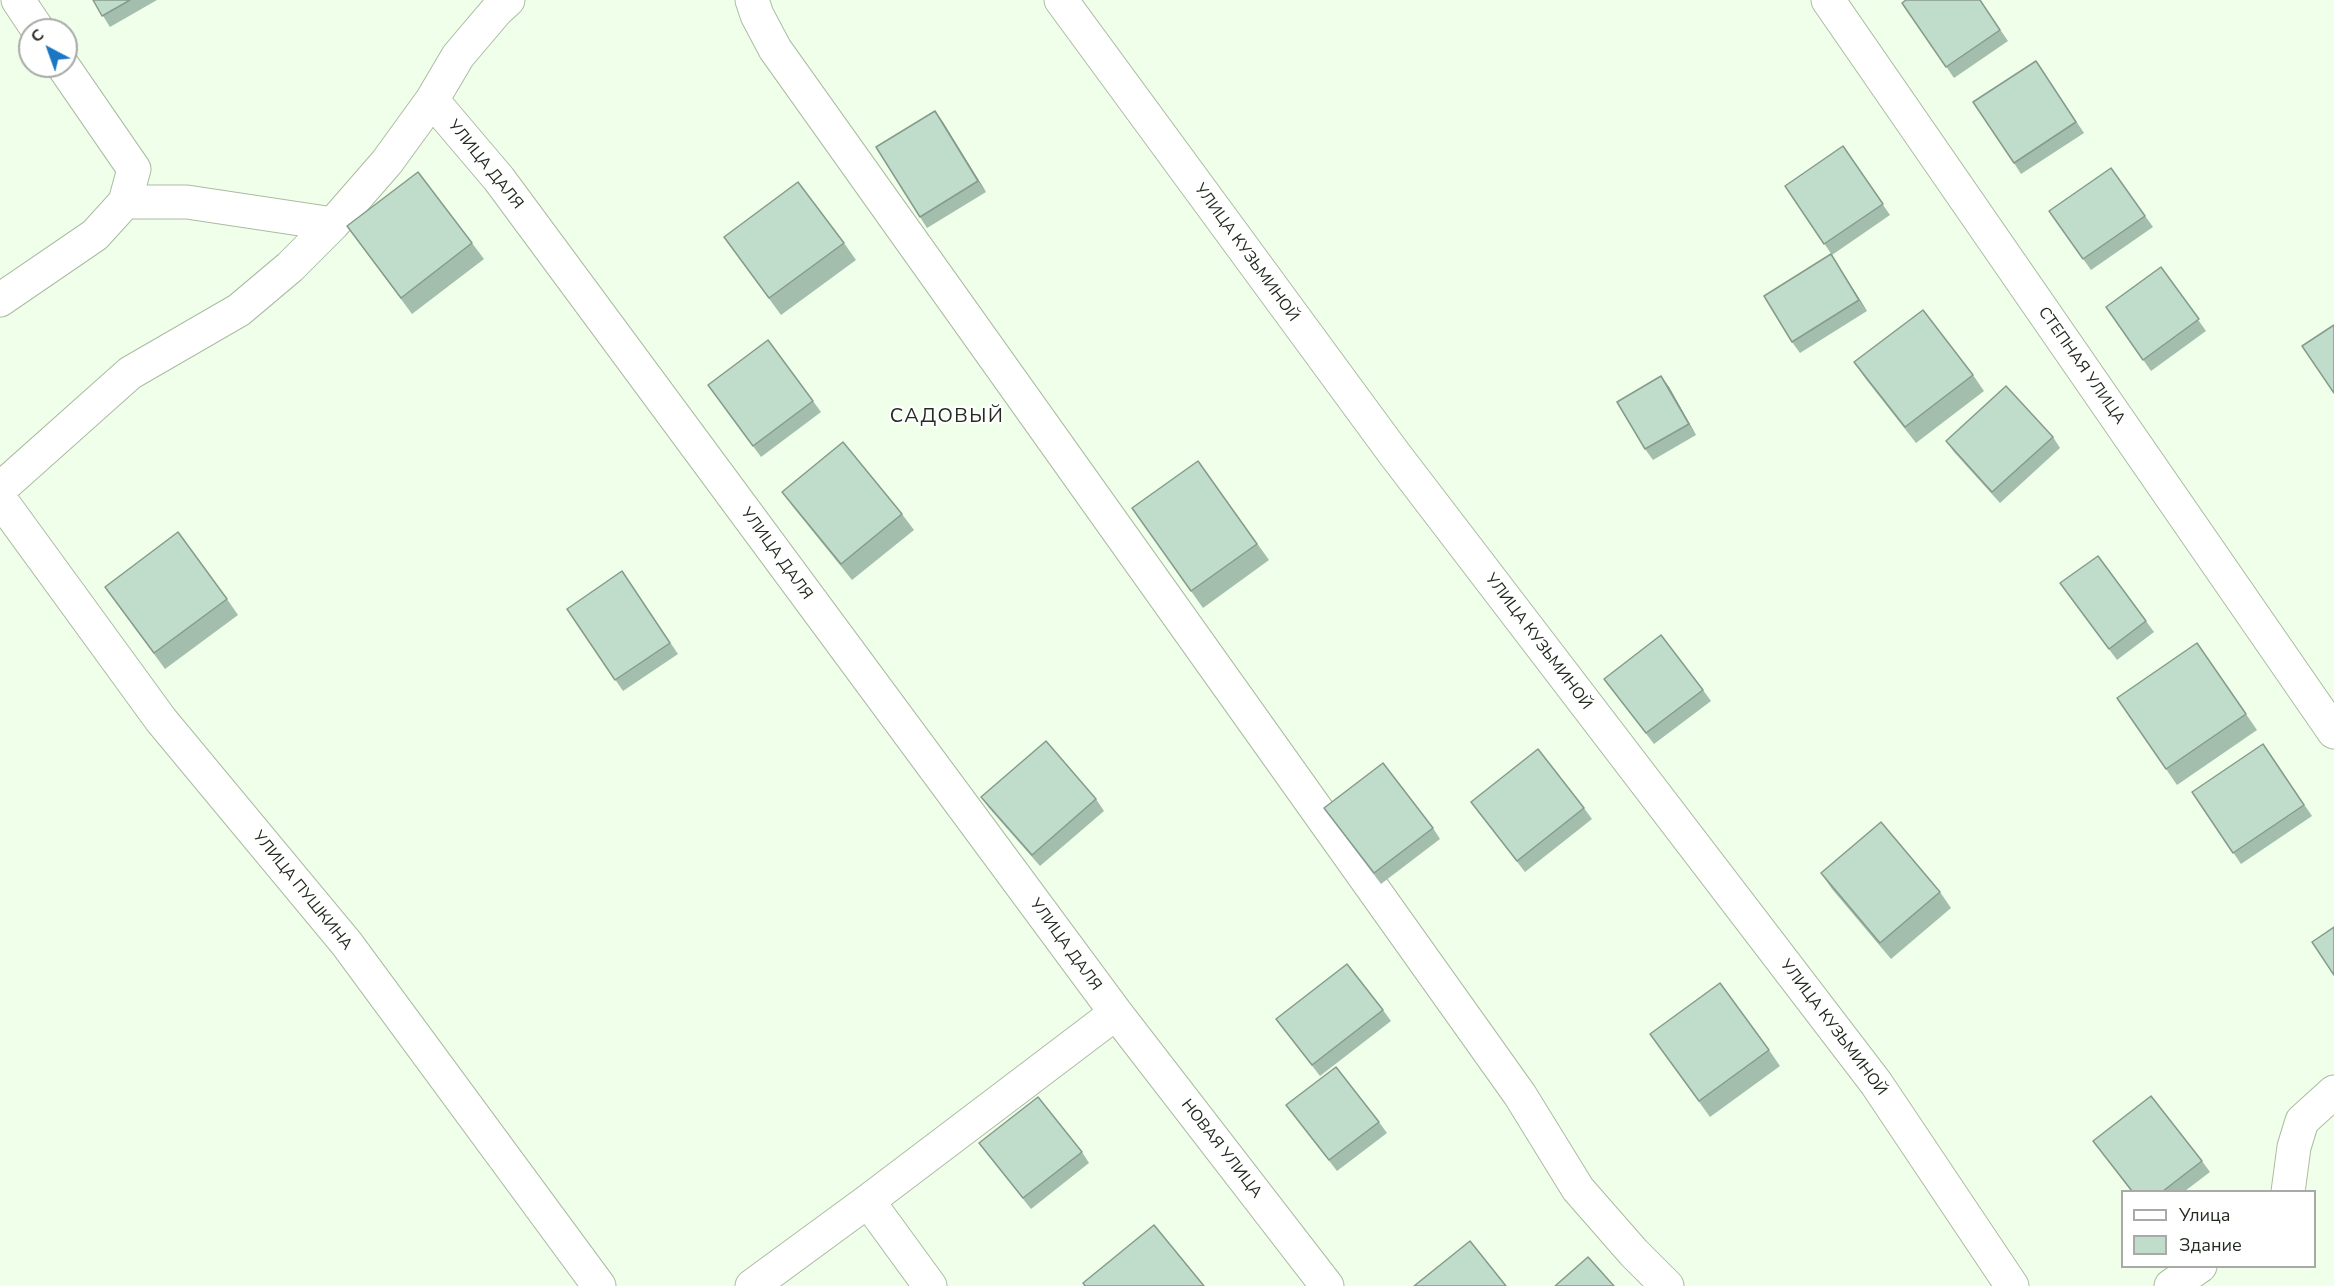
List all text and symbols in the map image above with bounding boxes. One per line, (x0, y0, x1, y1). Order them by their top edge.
north arrow (18, 18, 78, 78)
text: С (26, 24, 49, 48)
street label: УЛИЦА ДАЛЯ (443, 117, 527, 213)
street label: УЛИЦА КУЗЬМИНОЙ (1190, 180, 1302, 326)
street label: СТЕПНАЯ УЛИЦА (2033, 304, 2129, 428)
district label: САДОВЫЙ (890, 405, 1004, 429)
street label: УЛИЦА ДАЛЯ (736, 504, 816, 604)
street label: УЛИЦА КУЗЬМИНОЙ (1481, 570, 1595, 714)
street label: УЛИЦА ПУШКИНА (248, 828, 356, 954)
street label: УЛИЦА ДАЛЯ (1025, 895, 1105, 995)
street label: УЛИЦА КУЗЬМИНОЙ (1776, 956, 1890, 1100)
street label: НОВАЯ УЛИЦА (1177, 1096, 1265, 1202)
legend (2121, 1190, 2316, 1268)
text: Улица (2179, 1203, 2230, 1227)
text: Здание (2179, 1233, 2242, 1257)

